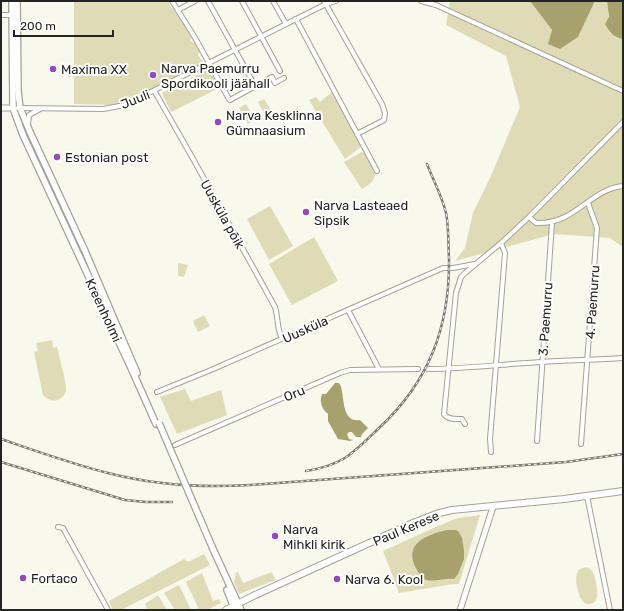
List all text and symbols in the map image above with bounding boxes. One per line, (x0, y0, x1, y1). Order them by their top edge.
scale bar (14, 12, 113, 38)
text: 200 m (20, 19, 56, 33)
place label: Narva Paemurru Spordikooli jäähall (161, 61, 270, 91)
place label: Maxima XX (61, 62, 127, 77)
marker: Maxima XX (48, 64, 58, 74)
marker: Narva Paemurru Spordikooli jäähall (148, 70, 158, 80)
street label: Juuli (118, 87, 152, 112)
place label: Narva Kesklinna Gümnaasium (226, 108, 322, 138)
marker: Narva Kesklinna Gümnaasium (213, 117, 223, 127)
place label: Estonian post (65, 150, 148, 165)
marker: Estonian post (52, 152, 62, 162)
street label: Uusküla põik (197, 177, 248, 252)
place label: Narva Lasteaed Sipsik (314, 198, 408, 228)
marker: Narva Lasteaed Sipsik (301, 207, 311, 217)
street label: 4. Paemurru (582, 265, 603, 340)
street label: Kreenholmi (82, 276, 125, 344)
street label: 3. Paemurru (535, 282, 556, 356)
street label: Uusküla (280, 313, 330, 346)
street label: Oru (281, 382, 307, 405)
street label: Paul Kerese (371, 508, 441, 549)
place label: Narva Mihkli kirik (283, 522, 346, 552)
marker: Narva Mihkli kirik (270, 531, 280, 541)
place label: Fortaco (31, 571, 78, 586)
place label: Narva 6. Kool (345, 572, 423, 587)
marker: Fortaco (18, 573, 28, 583)
marker: Narva 6. Kool (332, 574, 342, 584)

